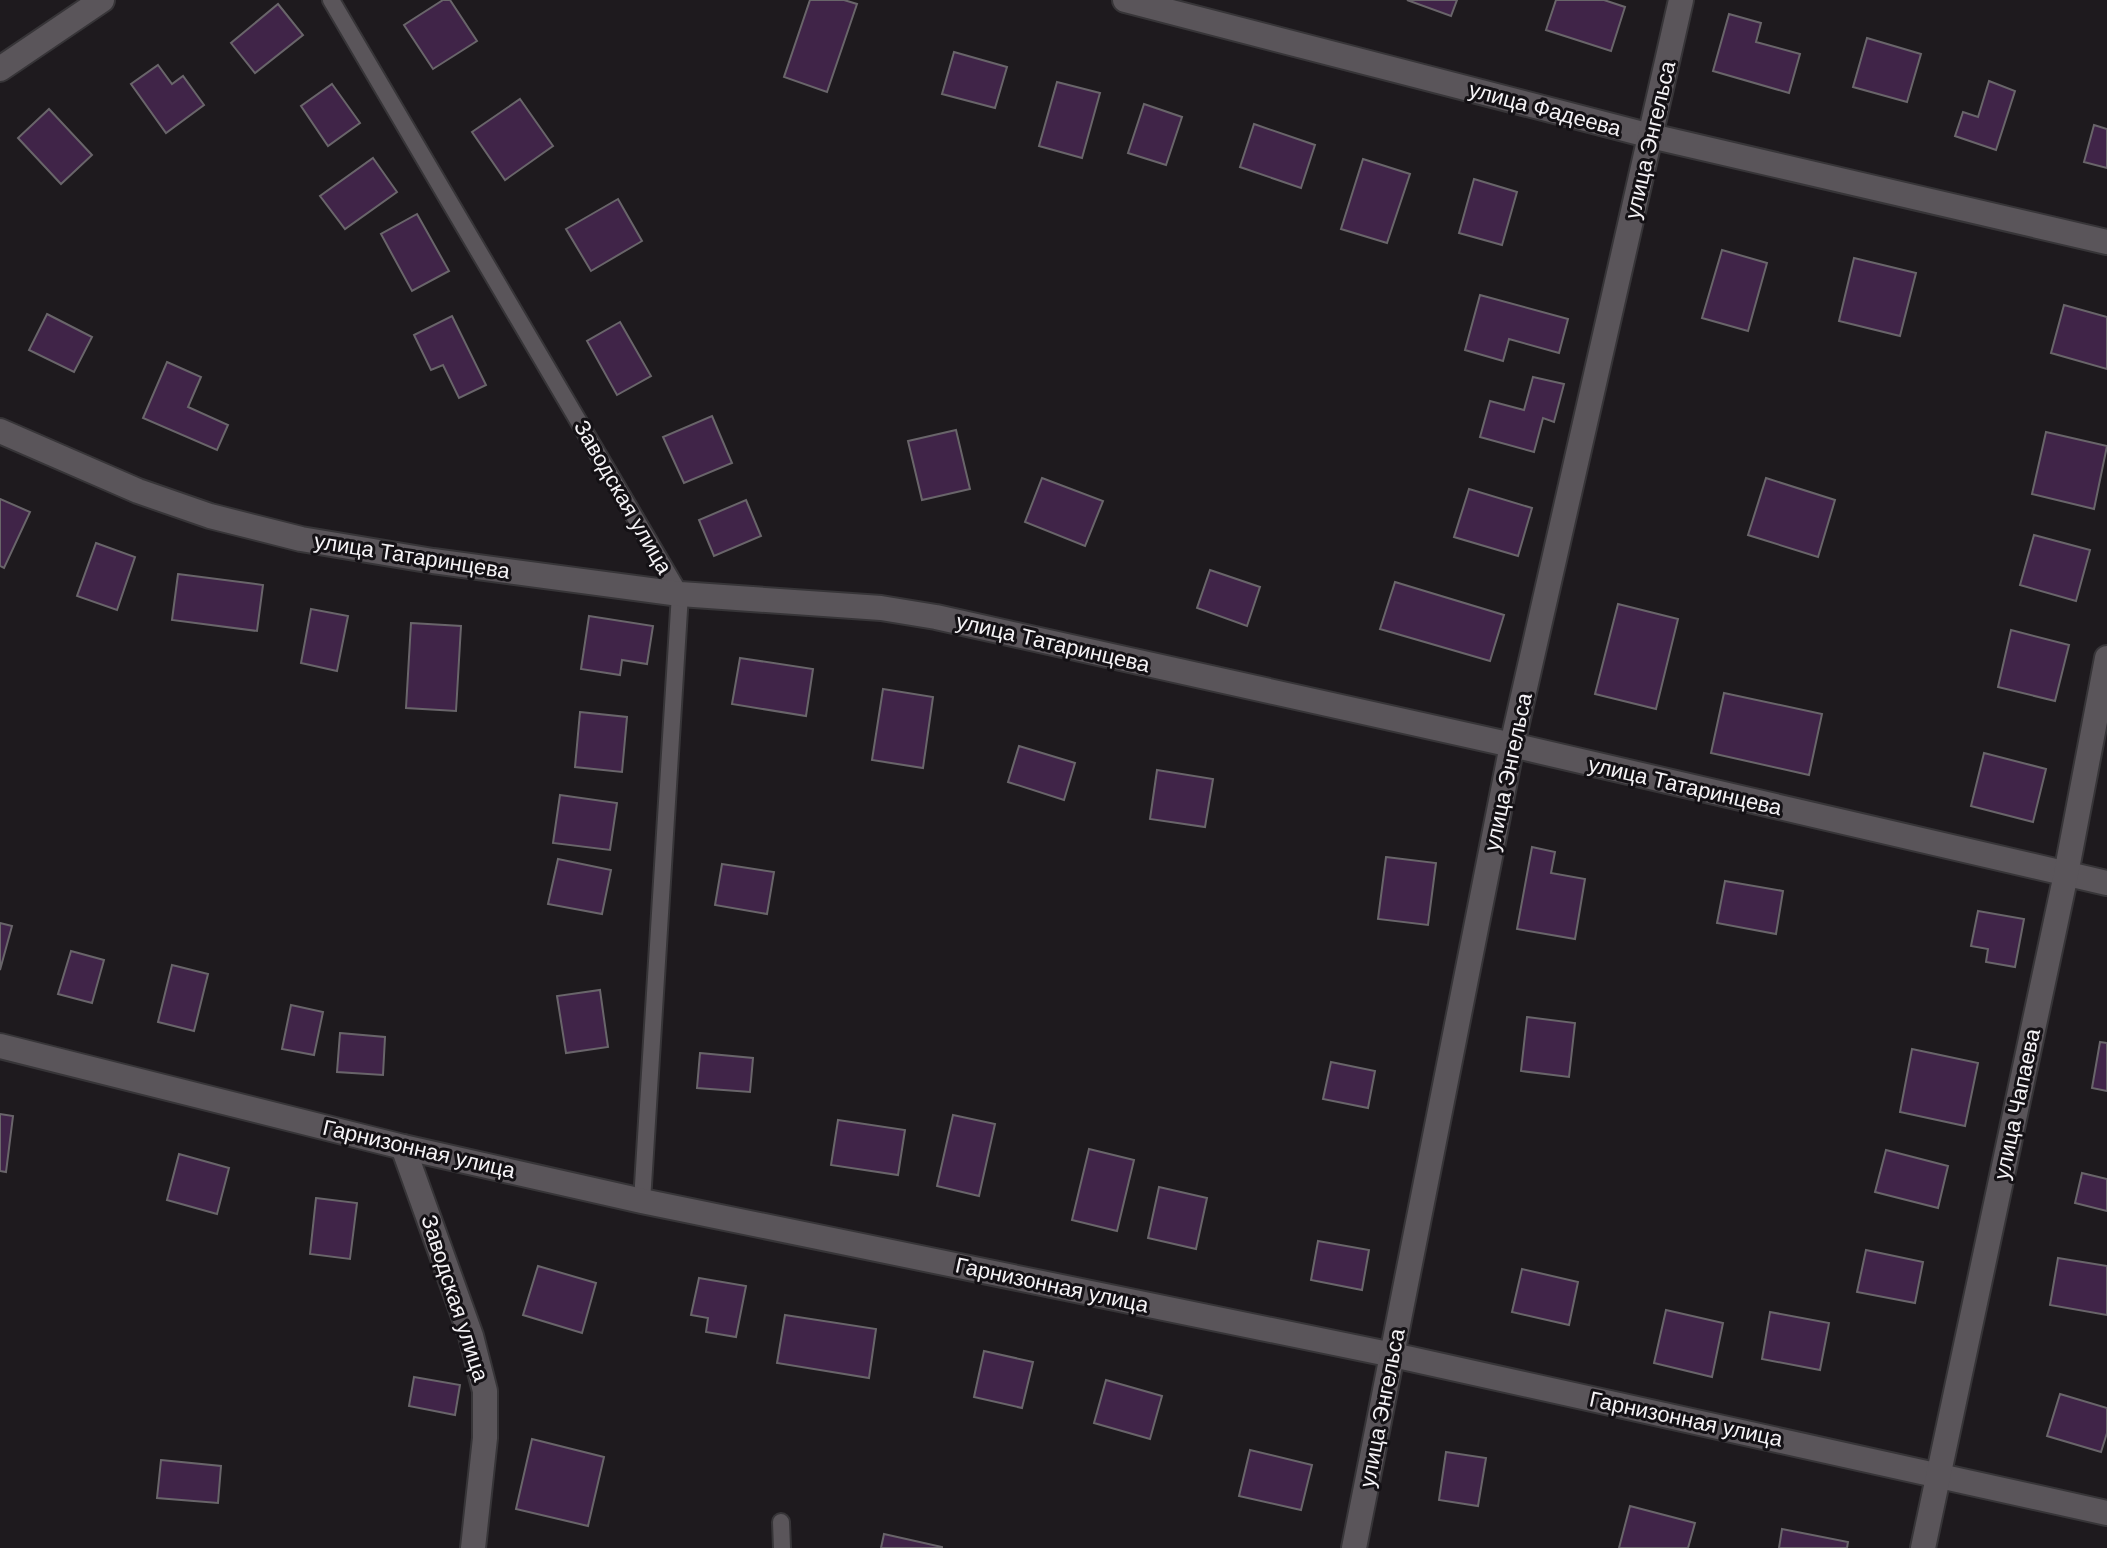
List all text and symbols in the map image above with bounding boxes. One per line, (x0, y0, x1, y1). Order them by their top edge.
street label: улица Энгельса (1620, 58, 1680, 221)
street label: улица Фадеева (1466, 77, 1625, 142)
street label: Заводская улица (569, 416, 678, 579)
street label: улица Татаринцева (312, 528, 512, 584)
street label: улица Татаринцева (954, 609, 1153, 678)
street label: улица Энгельса (1479, 690, 1537, 853)
street label: улица Татаринцева (1586, 752, 1785, 821)
street label: улица Чапаева (1989, 1026, 2045, 1182)
street label: Гарнизонная улица (320, 1115, 518, 1183)
street label: Заводская улица (416, 1212, 494, 1385)
street label: Гарнизонная улица (953, 1252, 1152, 1318)
street label: улица Энгельса (1354, 1326, 1410, 1489)
street label: Гарнизонная улица (1587, 1386, 1786, 1452)

